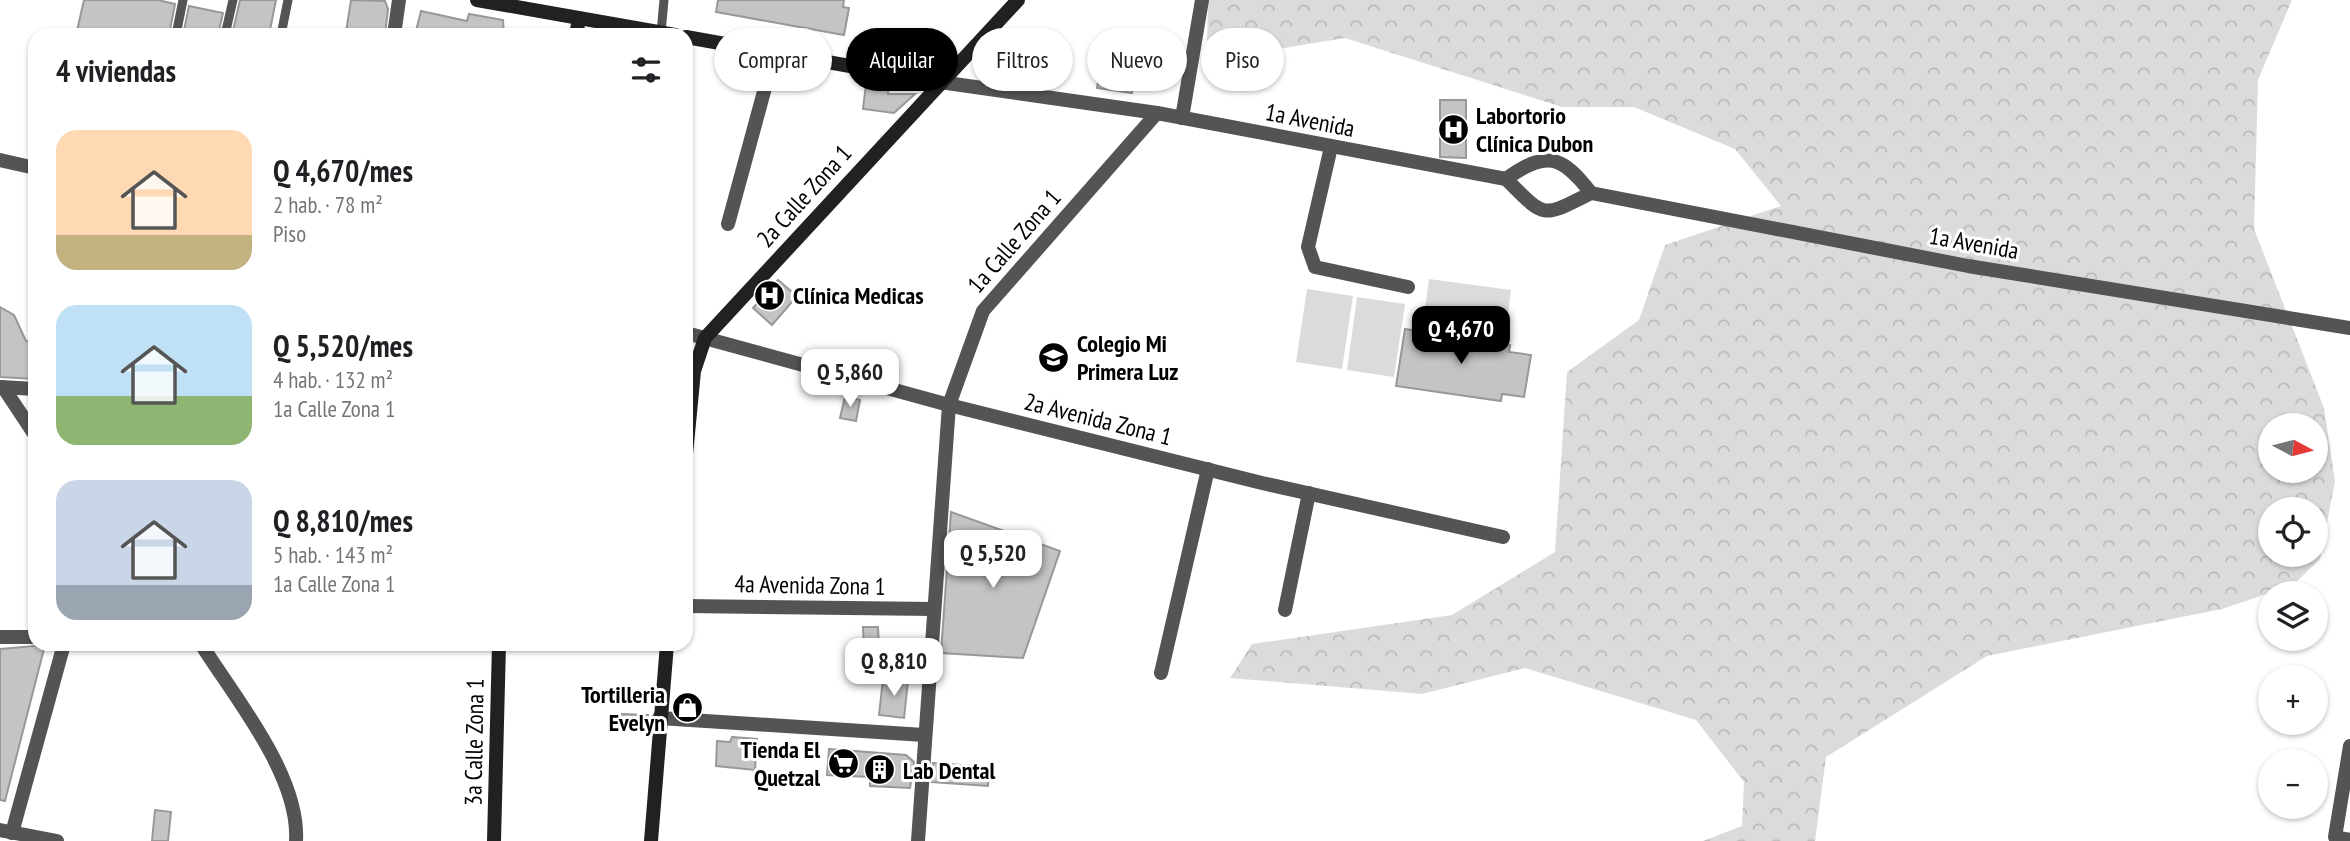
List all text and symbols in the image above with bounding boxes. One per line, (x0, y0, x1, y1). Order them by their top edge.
chip: Comprar (714, 28, 832, 91)
chip: Alquilar (846, 28, 958, 91)
chip: Filtros (972, 28, 1073, 91)
chip: Nuevo (1087, 28, 1187, 91)
chip: Piso (1201, 28, 1284, 91)
text: 4 viviendas (56, 51, 176, 90)
icon: filters (627, 51, 665, 89)
street label: 1a Avenida (1263, 96, 1357, 144)
place label: Labortorio Clínica Dubon (1476, 100, 1593, 159)
hospital icon: Labortorio Clínica Dubon (1436, 112, 1470, 146)
street label: 2a Calle Zona 1 (750, 138, 858, 254)
text: Q 4,670/mes (273, 151, 413, 190)
icon: home (112, 158, 196, 242)
street label: 1a Calle Zona 1 (960, 183, 1068, 299)
text: 2 hab. · 78 m² (273, 190, 383, 219)
text: Piso (273, 219, 306, 248)
street label: 1a Avenida (1927, 220, 2021, 266)
hospital icon: Clínica Medicas (753, 278, 787, 312)
place label: Clínica Medicas (793, 280, 924, 311)
pin: Q 4,670 (1396, 306, 1526, 366)
text: Q 4,670 (1428, 314, 1494, 343)
text: Q 5,520/mes (273, 326, 413, 365)
place label: Colegio Mi Primera Luz (1077, 328, 1178, 387)
icon: home (112, 333, 196, 417)
school or university icon: Colegio Mi Primera Luz (1037, 340, 1071, 374)
pin: Q 5,860 (785, 350, 915, 409)
text: Q 5,860 (817, 357, 883, 386)
text: 4 hab. · 132 m² (273, 365, 393, 394)
street label: 2a Avenida Zona 1 (1021, 386, 1175, 452)
text: 1a Calle Zona 1 (273, 394, 395, 423)
north arrow (2258, 413, 2328, 483)
map controls (2258, 413, 2328, 819)
button: locate (2258, 497, 2328, 567)
text: Q 8,810/mes (273, 501, 413, 540)
icon: home (112, 508, 196, 592)
pin: Q 5,520 (928, 530, 1058, 590)
text: Q 5,520 (960, 538, 1026, 567)
text: 5 hab. · 143 m² (273, 540, 393, 569)
street label: 4a Avenida Zona 1 (734, 568, 886, 602)
text: 1a Calle Zona 1 (273, 569, 395, 598)
button: layers (2258, 581, 2328, 651)
pin: Q 8,810 (829, 638, 959, 698)
text: Q 8,810 (861, 646, 927, 675)
button: + (2258, 665, 2328, 735)
street label: 3a Calle Zona 1 (457, 678, 491, 806)
place label: Tortilleria Evelyn (581, 679, 665, 738)
shop icon: Tortilleria Evelyn (671, 691, 705, 725)
place label: Tienda El Quetzal (741, 734, 820, 793)
supermarket icon: Tienda El Quetzal (826, 746, 860, 780)
button: − (2258, 749, 2328, 819)
building icon: Lab Dental (863, 753, 897, 787)
place label: Lab Dental (903, 755, 995, 786)

